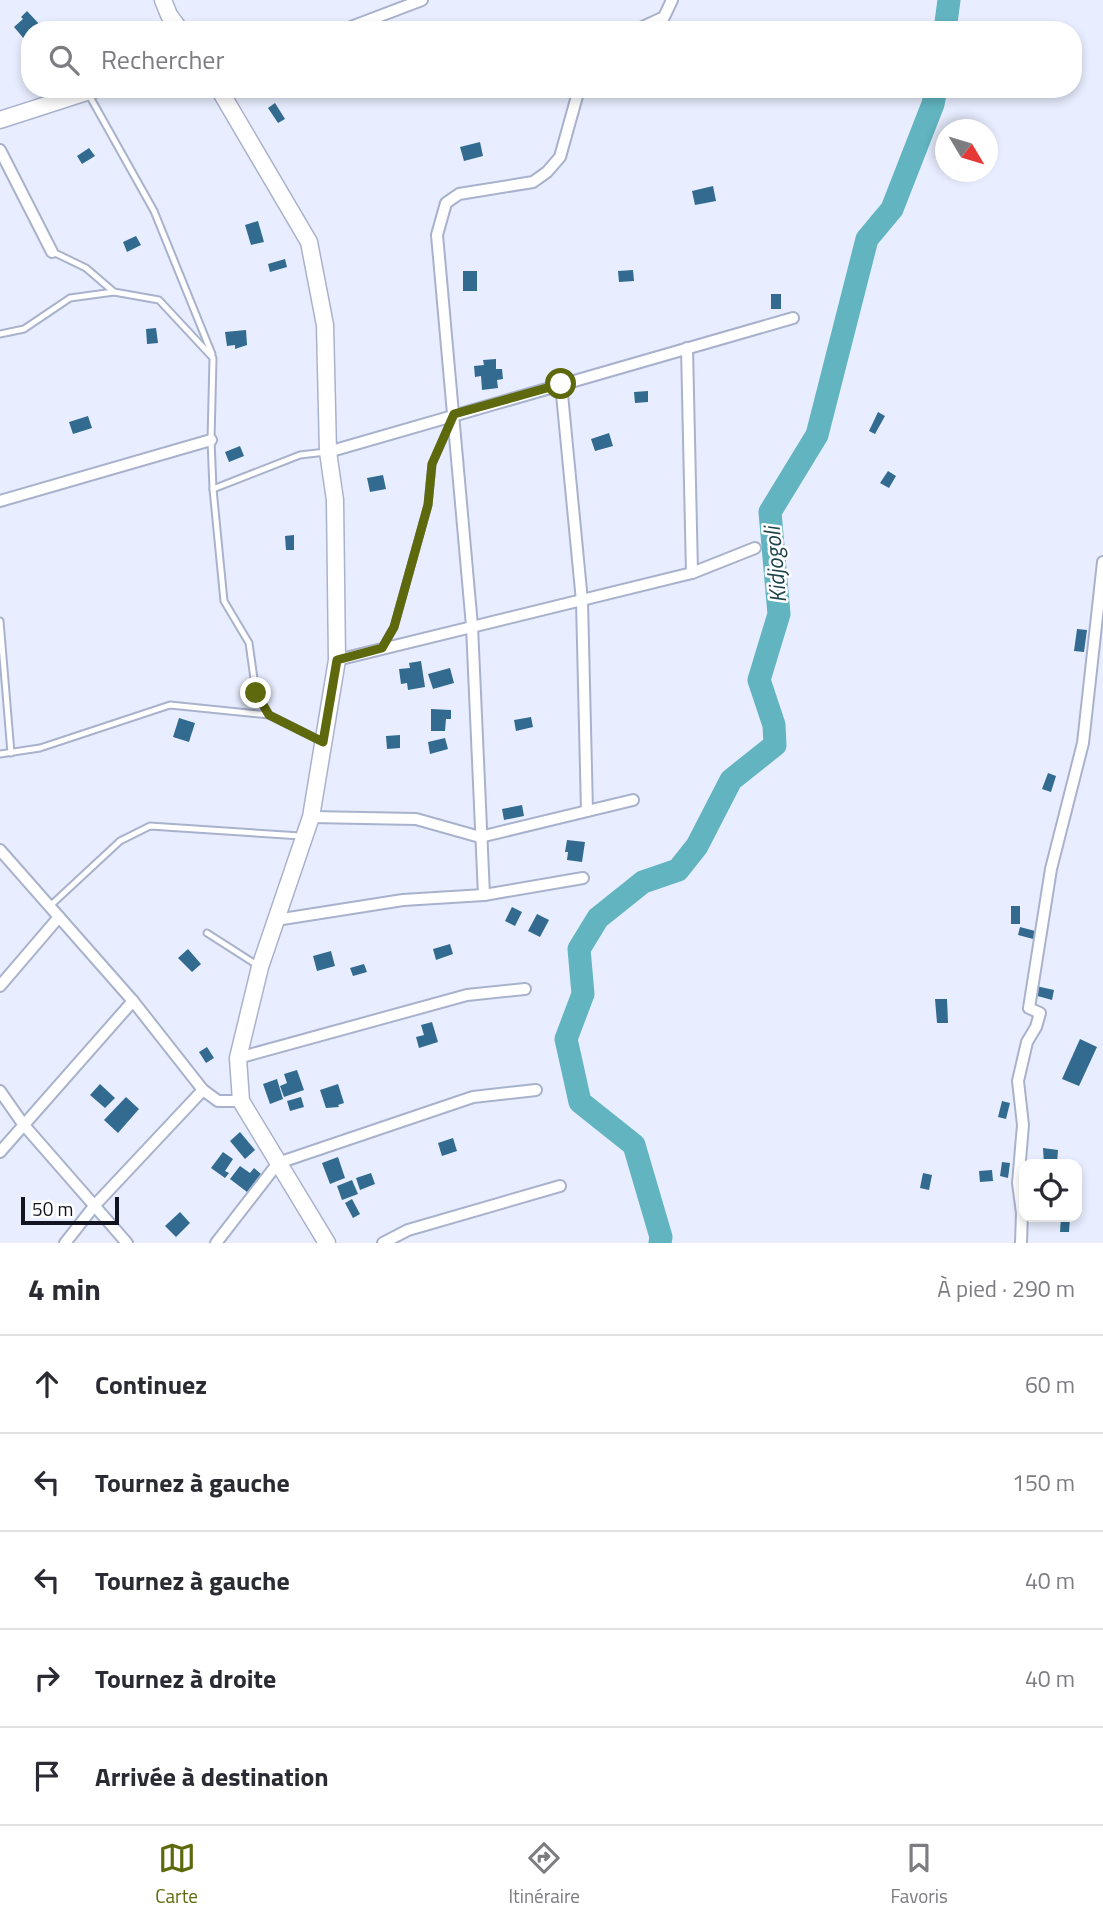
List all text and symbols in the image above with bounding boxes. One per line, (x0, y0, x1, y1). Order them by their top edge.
search box (21, 21, 1082, 98)
text: Rechercher (101, 40, 225, 79)
icon: search (45, 41, 83, 79)
north arrow (935, 119, 998, 182)
route start (545, 368, 576, 399)
water label: Kidjogoli (754, 523, 795, 604)
route end (240, 677, 271, 708)
map controls (1019, 1159, 1082, 1222)
button: locate (1019, 1159, 1082, 1222)
scale bar (21, 1194, 119, 1226)
text: 50 m (32, 1194, 73, 1223)
text: 4 min (28, 1266, 101, 1312)
text: À pied · 290 m (937, 1271, 1075, 1306)
icon: ahead (28, 1365, 66, 1403)
text: Continuez (95, 1365, 207, 1404)
text: 60 m (1025, 1367, 1075, 1402)
icon: left (28, 1463, 66, 1501)
text: Tournez à gauche (95, 1463, 290, 1502)
text: 150 m (1012, 1465, 1075, 1500)
icon: left (28, 1561, 66, 1599)
text: Tournez à gauche (95, 1561, 290, 1600)
text: 40 m (1025, 1563, 1075, 1598)
icon: right (28, 1659, 66, 1697)
text: Tournez à droite (95, 1659, 276, 1698)
text: 40 m (1025, 1661, 1075, 1696)
icon: arrive (28, 1757, 66, 1795)
text: Arrivée à destination (95, 1757, 329, 1796)
tab: Carte (155, 1839, 198, 1910)
tab: Itinéraire (508, 1839, 580, 1910)
tab: Favoris (890, 1839, 948, 1910)

